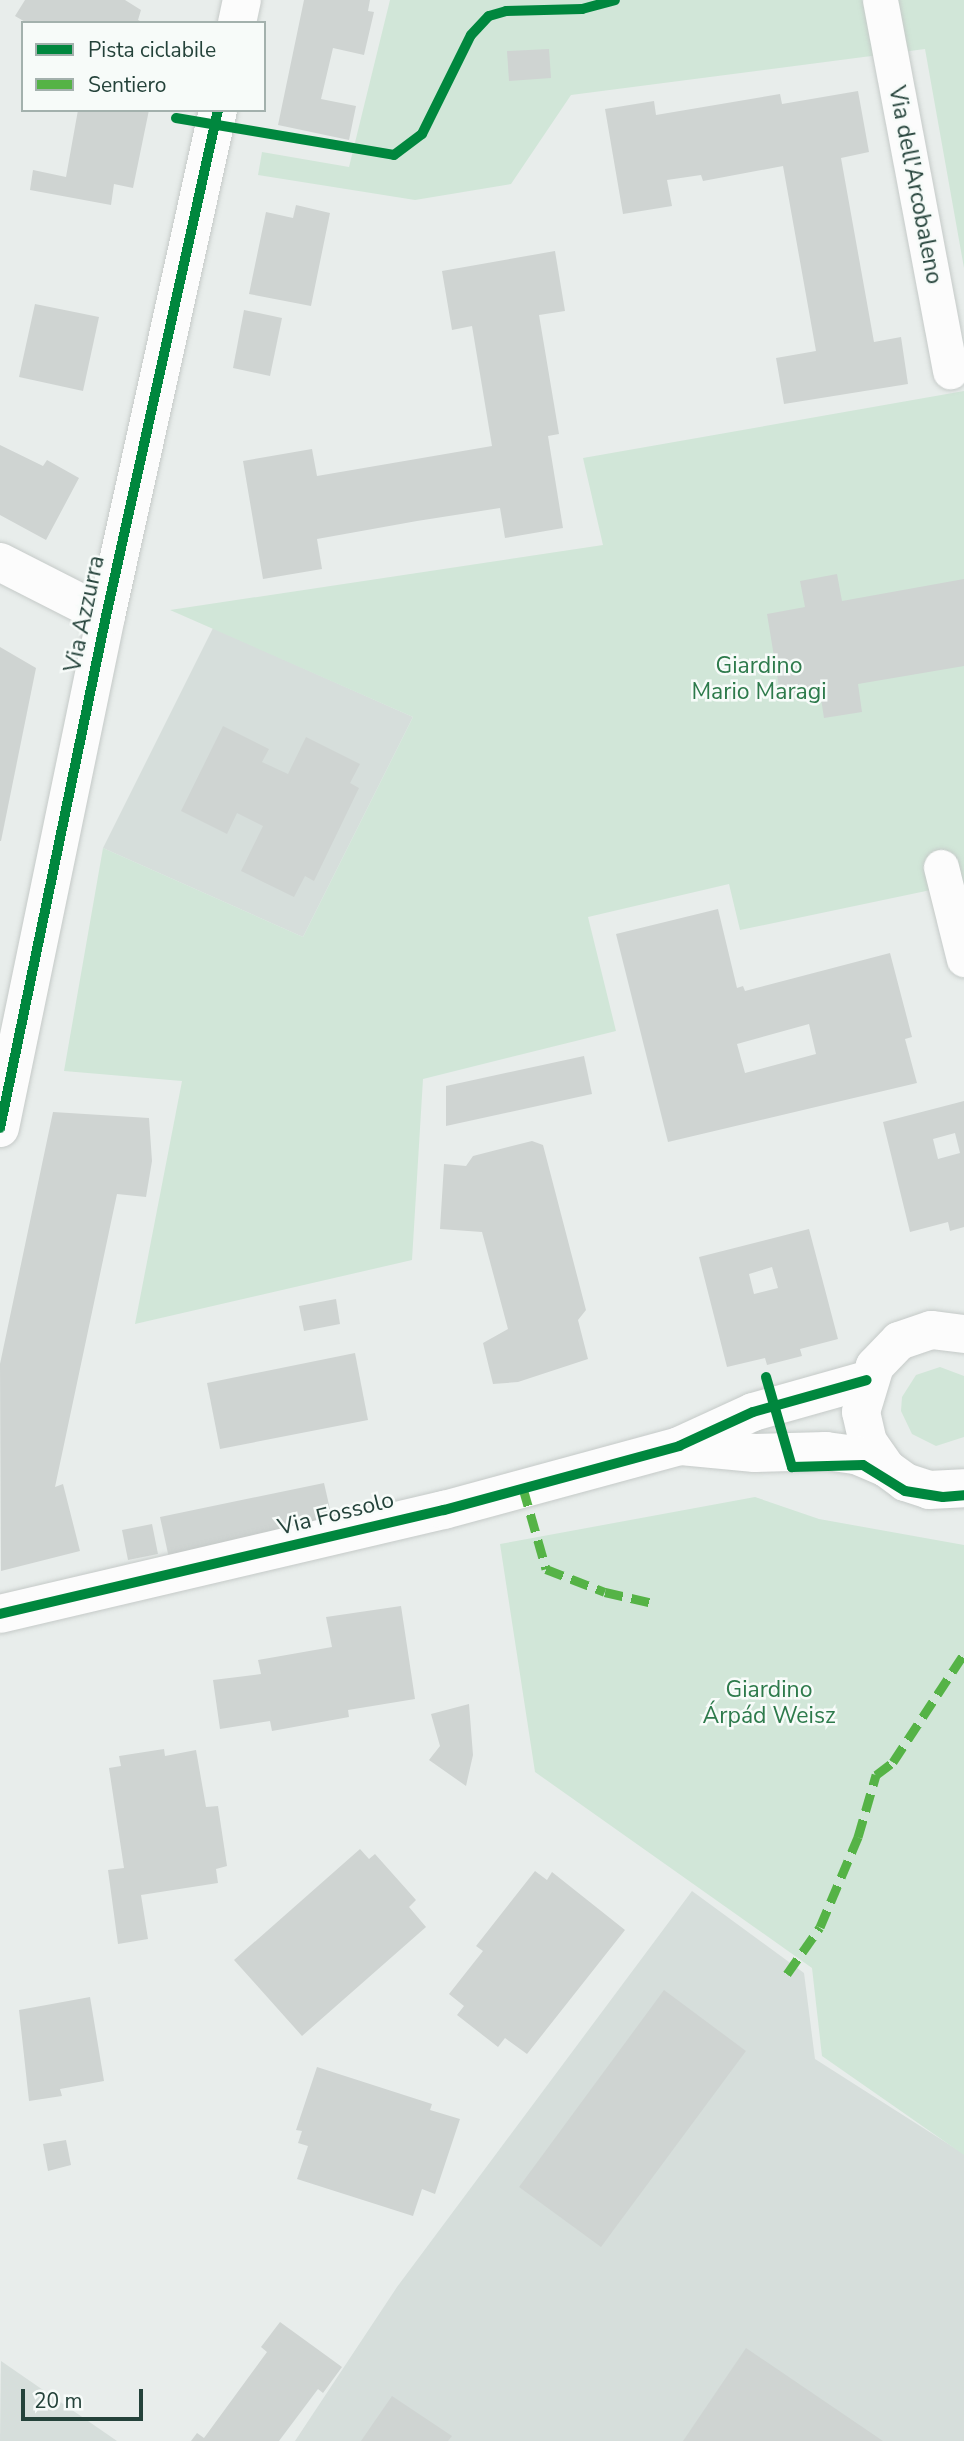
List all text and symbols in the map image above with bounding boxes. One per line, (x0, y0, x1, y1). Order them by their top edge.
legend (21, 21, 266, 112)
text: Pista ciclabile (88, 36, 216, 64)
text: Sentiero (88, 71, 166, 99)
street label: Via dell'Arcobaleno (882, 84, 948, 286)
street label: Via Azzurra (59, 553, 111, 675)
park label: Giardino Mario Maragi (691, 652, 827, 706)
street label: Via Fossolo (275, 1486, 397, 1542)
park label: Giardino Árpád Weisz (702, 1676, 836, 1730)
scale bar (24, 2374, 147, 2418)
text: 20 m (34, 2387, 83, 2415)

